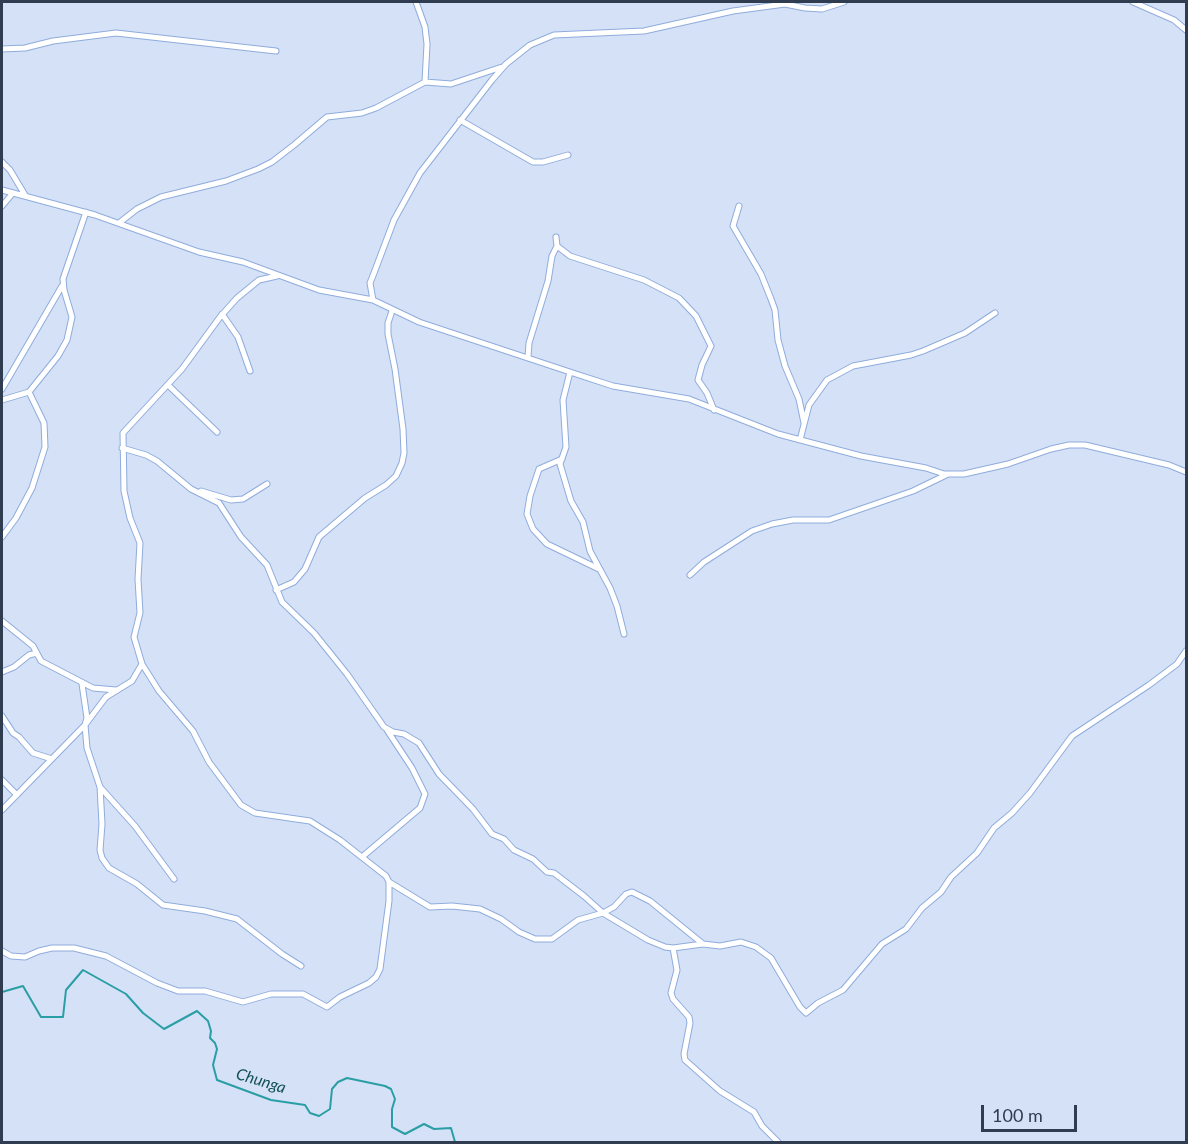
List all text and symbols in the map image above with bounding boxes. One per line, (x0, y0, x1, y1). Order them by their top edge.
water label: Chunga (234, 1064, 288, 1098)
scale bar (984, 1093, 1080, 1131)
text: 100 m (992, 1104, 1043, 1126)

